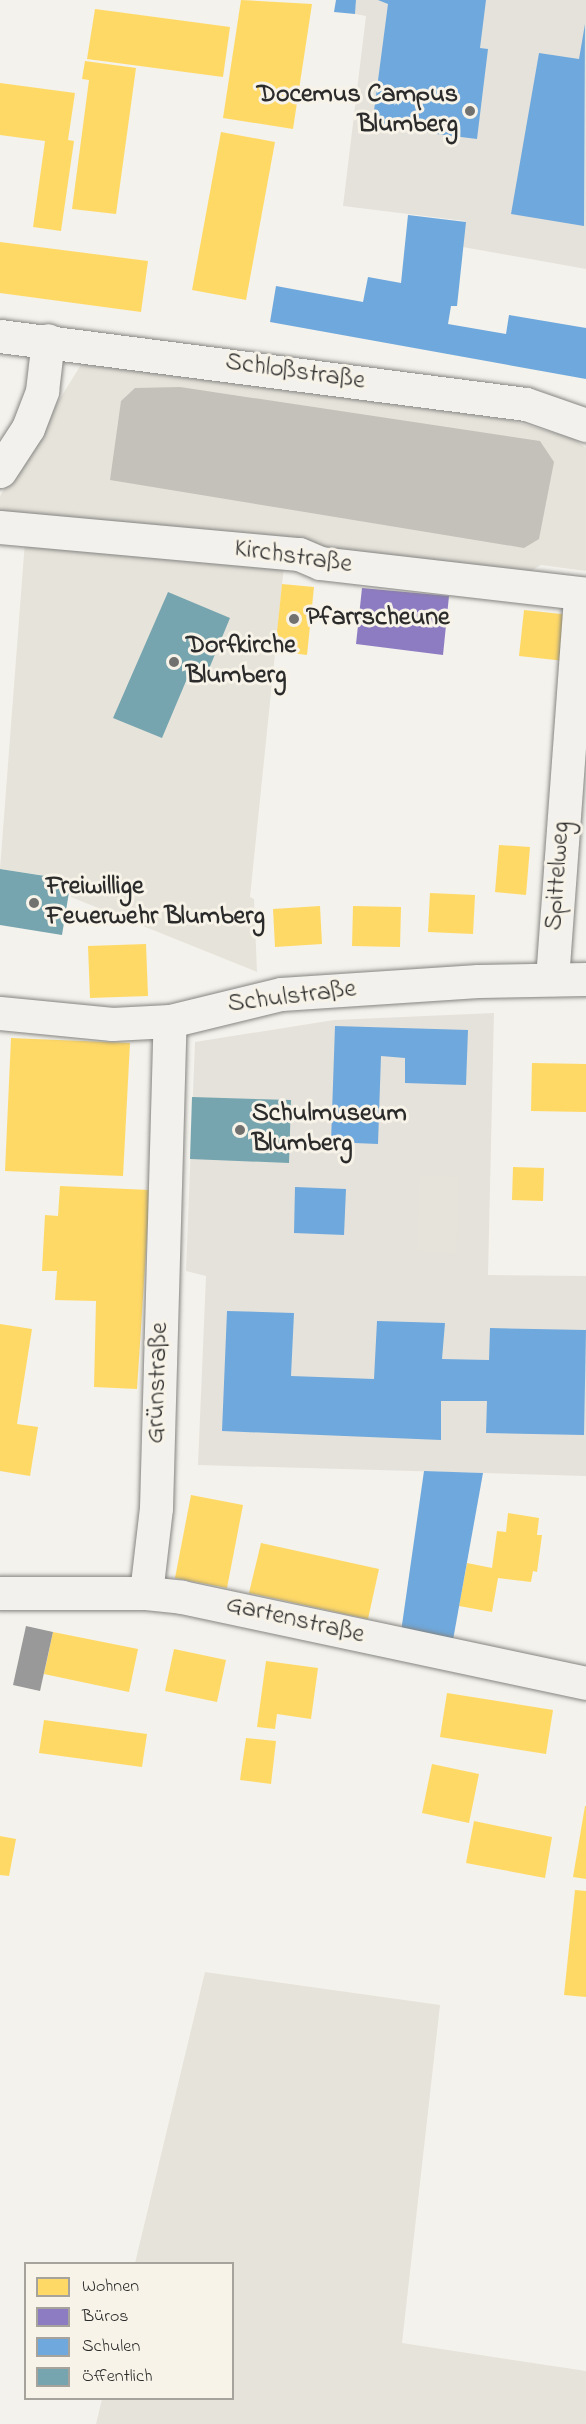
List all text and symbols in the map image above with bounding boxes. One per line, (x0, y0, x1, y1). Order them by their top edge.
place label: Docemus Campus Blumberg (257, 80, 458, 142)
marker: Docemus Campus Blumberg (463, 104, 477, 118)
street label: Schloßstraße (223, 348, 367, 398)
street label: Kirchstraße (232, 534, 354, 582)
place label: Pfarrscheune (306, 603, 450, 635)
marker: Pfarrscheune (287, 612, 301, 626)
place label: Dorfkirche Blumberg (186, 631, 296, 692)
marker: Dorfkirche Blumberg (167, 655, 181, 669)
street label: Spittelweg (540, 820, 578, 932)
place label: Freiwillige Feuerwehr Blumberg (46, 872, 265, 934)
marker: Freiwillige Feuerwehr Blumberg (27, 896, 41, 910)
street label: Schulstraße (226, 975, 358, 1021)
place label: Schulmuseum Blumberg (252, 1099, 407, 1160)
marker: Schulmuseum Blumberg (233, 1123, 247, 1137)
street label: Grünstraße (141, 1322, 177, 1444)
street label: Gartenstraße (223, 1590, 367, 1652)
legend (24, 2262, 234, 2400)
text: Wohnen (82, 2274, 139, 2300)
text: Büros (82, 2304, 128, 2330)
text: Schulen (82, 2334, 140, 2360)
text: Öffentlich (82, 2364, 153, 2390)

